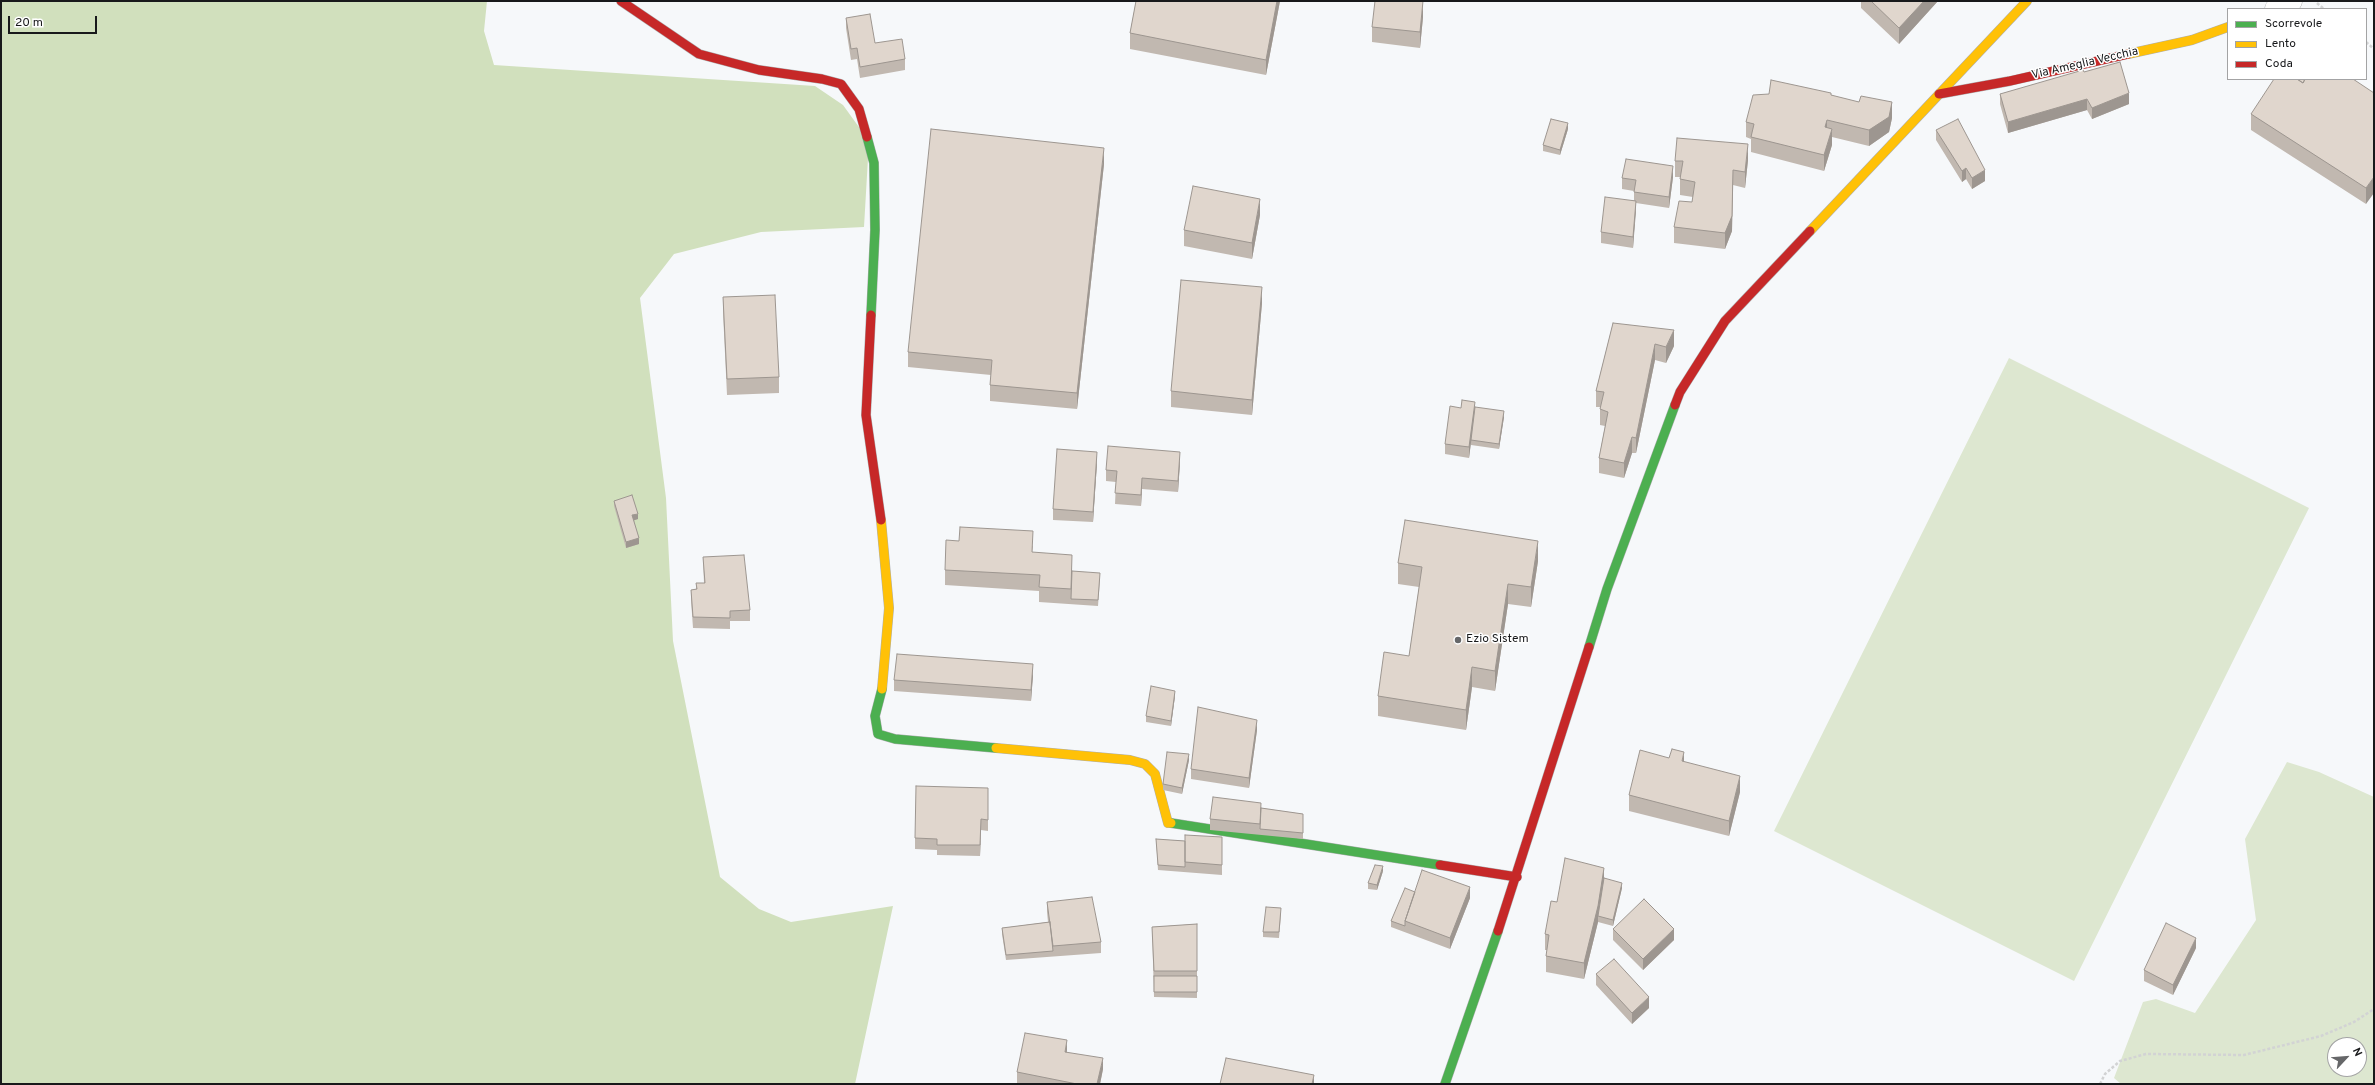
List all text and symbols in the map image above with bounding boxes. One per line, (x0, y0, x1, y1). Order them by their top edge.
scale bar (10, 8, 99, 34)
legend (2227, 8, 2367, 80)
text: 20 m (15, 15, 43, 31)
text: Scorrevole (2265, 16, 2322, 32)
text: Lento (2265, 36, 2296, 52)
street label: Via Ameglia Vecchia (2030, 45, 2140, 83)
text: Coda (2265, 56, 2293, 72)
place label: Ezio Sistem (1466, 633, 1529, 647)
marker: Ezio Sistem (1453, 635, 1463, 645)
north arrow (2327, 1037, 2367, 1077)
text: N (2349, 1046, 2365, 1059)

